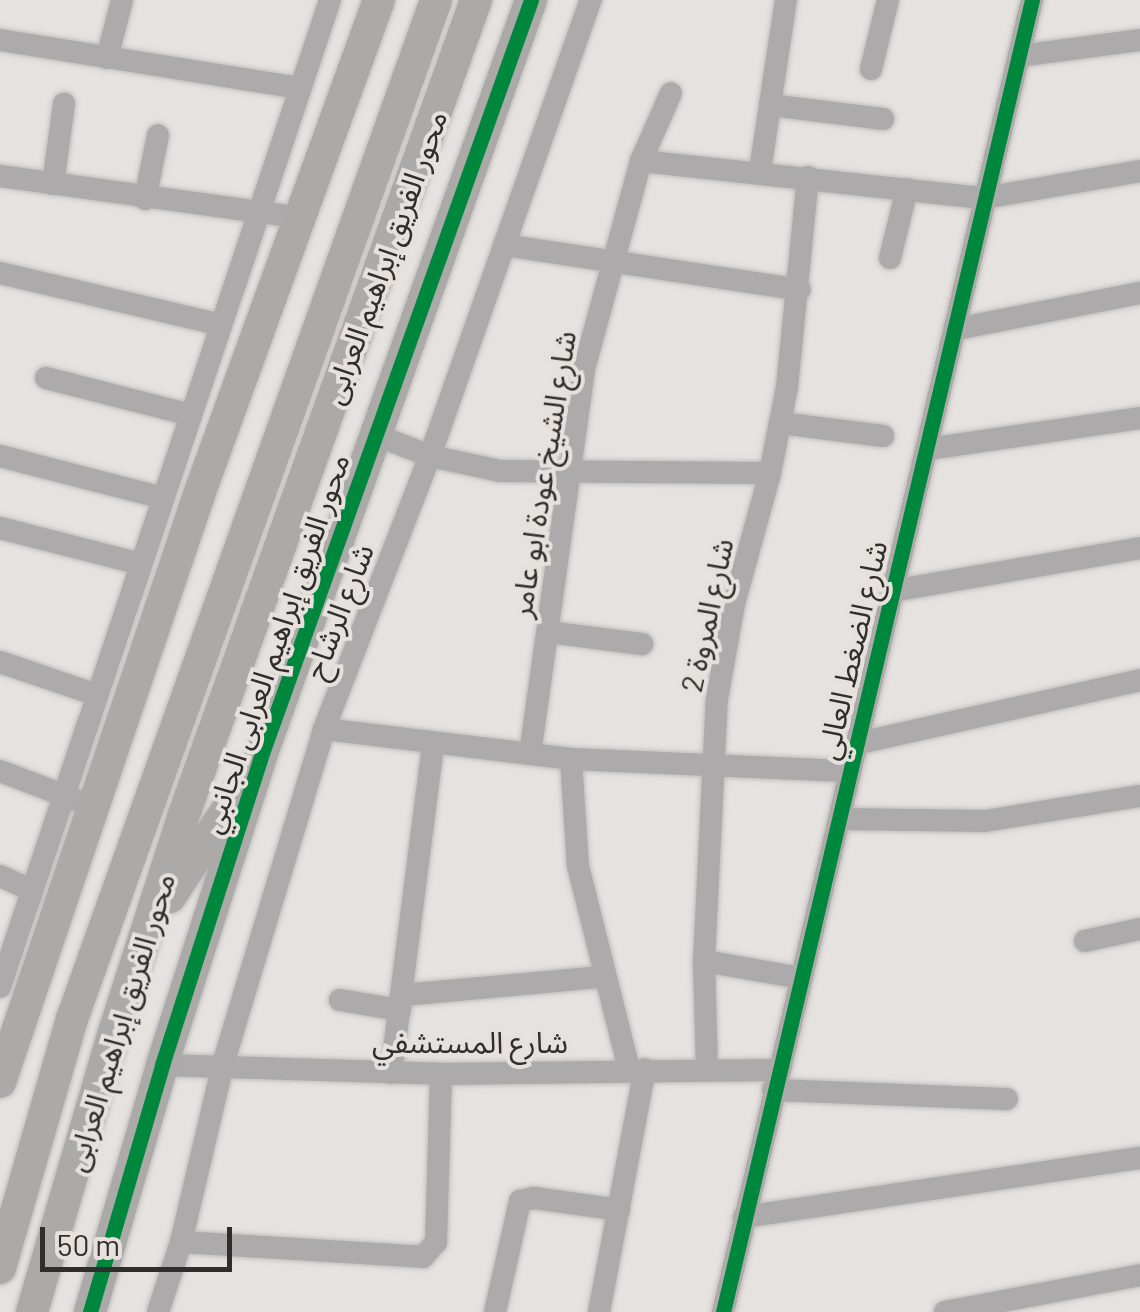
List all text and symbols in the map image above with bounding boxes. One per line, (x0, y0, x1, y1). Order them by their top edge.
street label: محور الفريق إبراهيم العرابى (314, 105, 454, 409)
street label: شارع الشيخ عودة ابو عامر (502, 328, 582, 620)
street label: محور الفريق إبراهيم العرابى الجانبي (192, 449, 356, 837)
street label: شارع المروة 2 (672, 535, 740, 695)
street label: شارع الضغط العالي (808, 537, 894, 763)
street label: شارع الرشاح (296, 538, 380, 684)
street label: محور الفريق إبراهيم العرابى (57, 869, 181, 1175)
street label: شارع المستشفي (372, 1023, 568, 1059)
scale bar (45, 1207, 238, 1269)
text: 50 m (57, 1226, 120, 1262)

